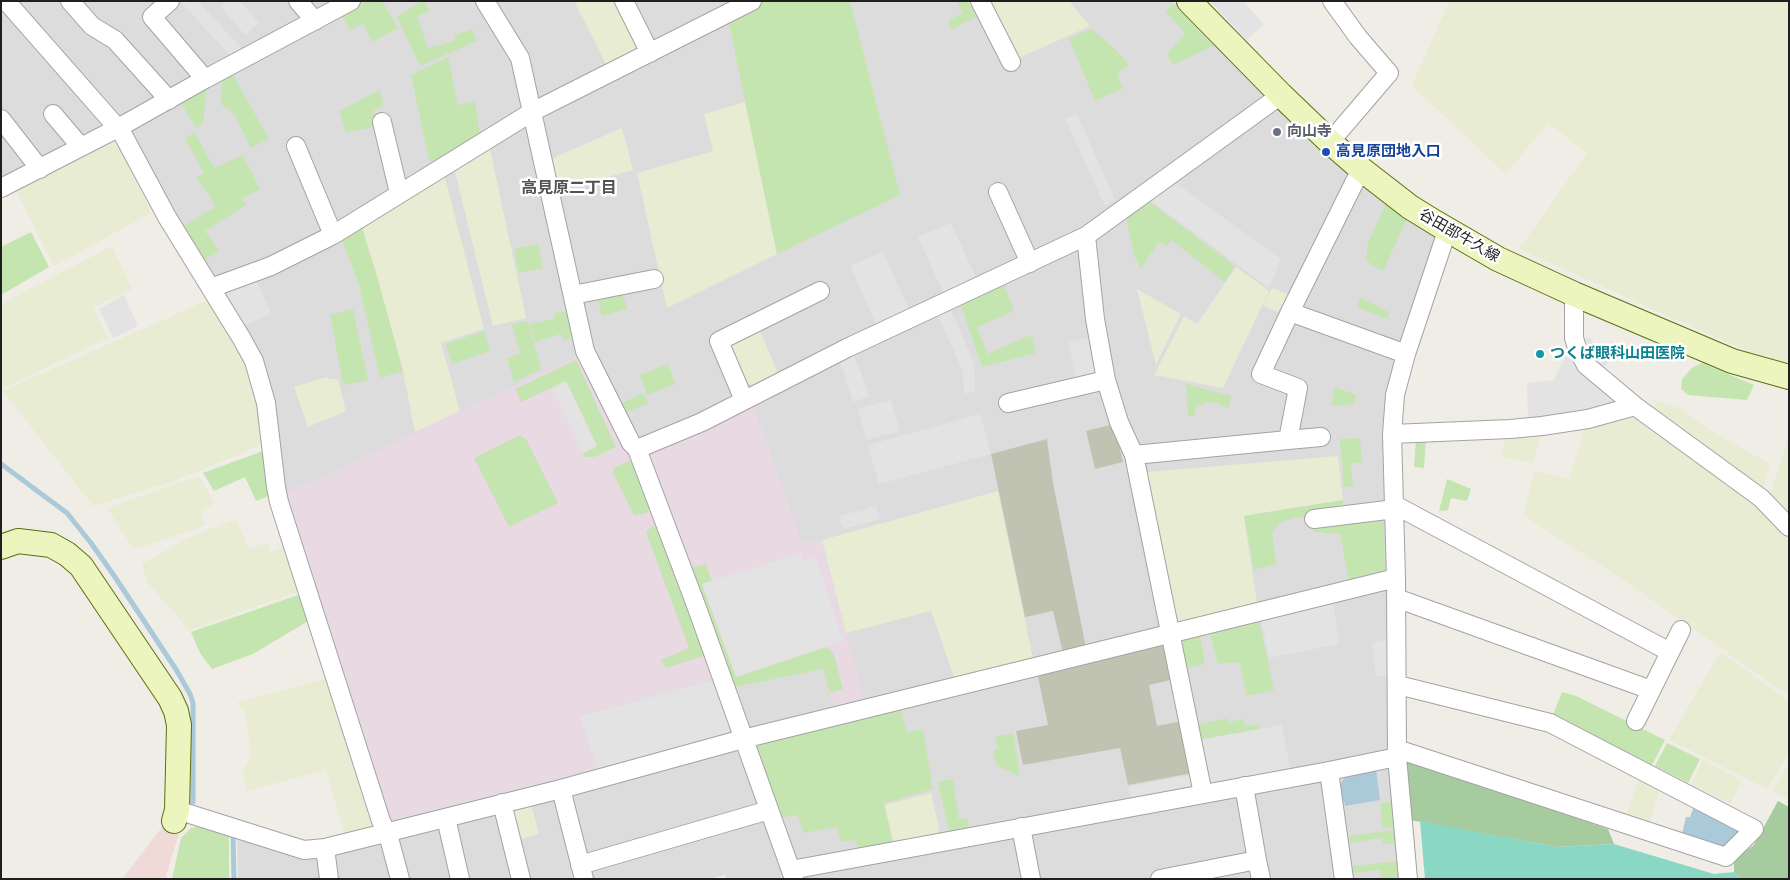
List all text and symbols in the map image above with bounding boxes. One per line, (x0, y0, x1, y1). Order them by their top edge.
place label: 向山寺 (1287, 123, 1332, 141)
marker: 向山寺 (1271, 126, 1283, 138)
place label: 高見原団地入口 (1336, 143, 1441, 161)
marker: 高見原団地入口 (1320, 146, 1332, 158)
district label: 高見原二丁目 (521, 179, 617, 199)
street label: 谷田部牛久線 (1416, 206, 1502, 266)
place label: つくば眼科山田医院 (1550, 345, 1685, 363)
marker: つくば眼科山田医院 (1534, 348, 1546, 360)

